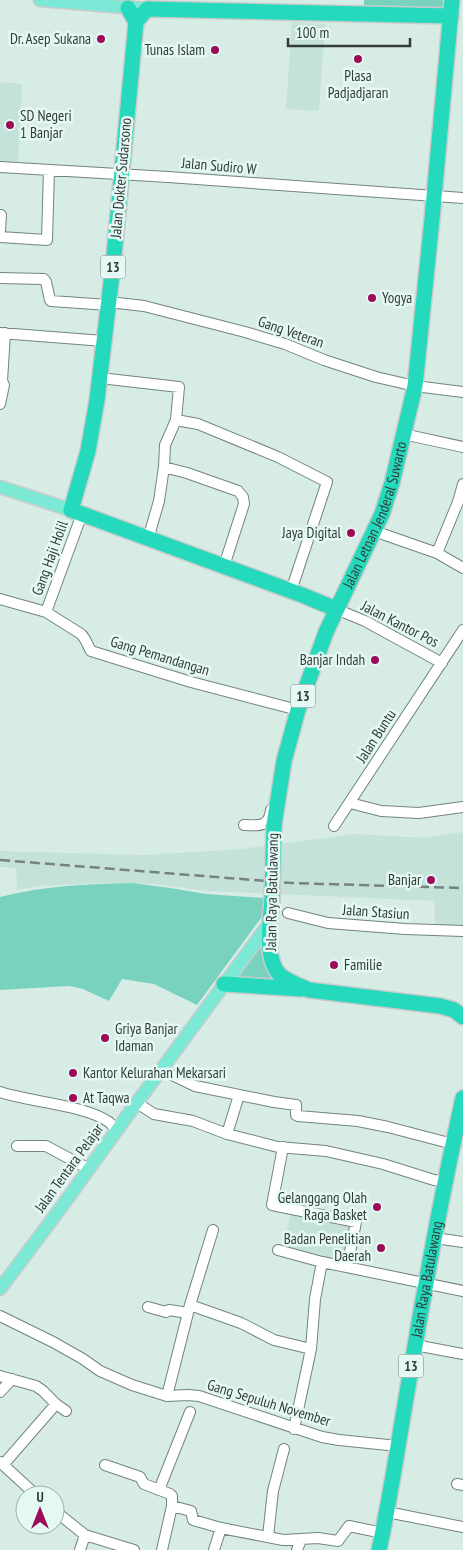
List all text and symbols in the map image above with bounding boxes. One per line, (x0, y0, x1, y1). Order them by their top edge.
scale bar (288, 15, 410, 47)
text: 100 m (296, 23, 329, 42)
place label: Dr. Asep Sukana (10, 29, 91, 48)
marker: Dr. Asep Sukana (95, 33, 107, 45)
place label: Tunas Islam (144, 40, 205, 59)
marker: Tunas Islam (209, 44, 221, 56)
marker: Plasa Padjadjaran (352, 53, 364, 65)
place label: Plasa Padjadjaran (328, 66, 388, 102)
place label: SD Negeri 1 Banjar (20, 106, 72, 142)
street label: Jalan Dokter Sudarsono (106, 117, 135, 240)
marker: SD Negeri 1 Banjar (4, 119, 16, 131)
street label: Jalan Sudiro W (180, 153, 257, 178)
road number: 13 (100, 256, 126, 278)
place label: Yogya (382, 288, 412, 307)
marker: Yogya (366, 292, 378, 304)
street label: Gang Veteran (256, 311, 327, 352)
street label: Jalan Letnan Jenderal Suwarto (338, 440, 411, 592)
street label: Gang Haji Holil (27, 517, 72, 598)
place label: Jaya Digital (281, 523, 342, 542)
marker: Jaya Digital (345, 527, 357, 539)
street label: Jalan Kantor Pos (358, 596, 442, 651)
street label: Gang Pemandangan (108, 631, 212, 680)
place label: Banjar Indah (300, 650, 365, 669)
marker: Banjar Indah (369, 654, 381, 666)
road number: 13 (290, 684, 316, 708)
street label: Jalan Buntu (351, 706, 400, 767)
street label: Jalan Raya Batulawang (261, 833, 282, 952)
place label: Banjar (388, 870, 422, 889)
marker: Banjar (425, 874, 437, 886)
street label: Jalan Stasiun (341, 900, 410, 923)
place label: Familie (344, 955, 382, 974)
marker: Familie (328, 959, 340, 971)
place label: Griya Banjar Idaman (115, 1019, 178, 1055)
marker: Griya Banjar Idaman (99, 1032, 111, 1044)
place label: Kantor Kelurahan Mekarsari (83, 1063, 226, 1082)
marker: Kantor Kelurahan Mekarsari (67, 1067, 79, 1079)
place label: At Taqwa (83, 1088, 130, 1107)
marker: At Taqwa (67, 1092, 79, 1104)
street label: Jalan Tentara Pelajar (29, 1119, 108, 1217)
place label: Gelanggang Olah Raga Basket (278, 1188, 367, 1224)
marker: Gelanggang Olah Raga Basket (371, 1201, 383, 1213)
street label: Jalan Raya Batulawang (406, 1219, 446, 1340)
place label: Badan Penelitian Daerah (284, 1229, 371, 1265)
marker: Badan Penelitian Daerah (375, 1242, 387, 1254)
road number: 13 (398, 1354, 424, 1378)
street label: Gang Sepuluh November (205, 1375, 334, 1431)
north arrow (15, 1485, 65, 1535)
text: U (36, 1488, 44, 1506)

